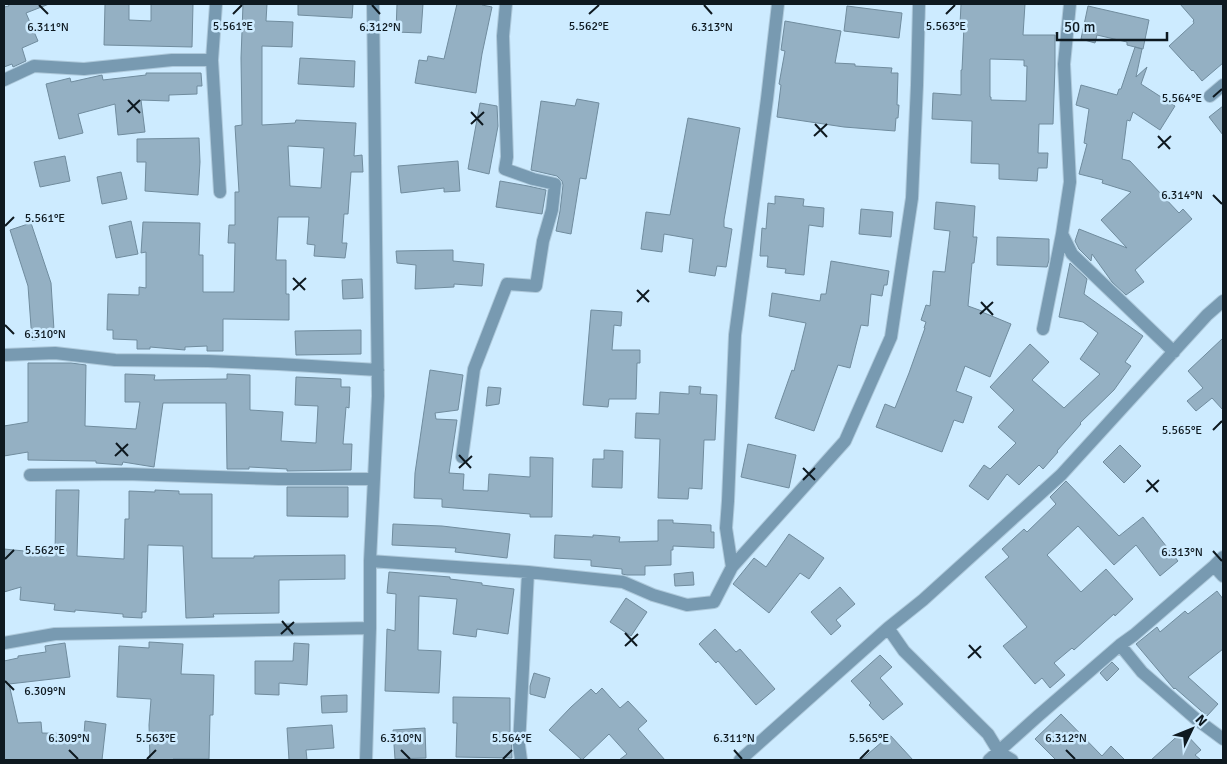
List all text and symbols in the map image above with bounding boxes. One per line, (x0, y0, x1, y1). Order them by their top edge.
scale bar (1057, 10, 1167, 42)
text: 50 m (1064, 18, 1095, 36)
text: 5.561°E (213, 19, 253, 34)
text: 5.562°E (569, 19, 609, 34)
text: 5.563°E (926, 19, 966, 34)
text: 6.311°N (27, 20, 69, 35)
text: 6.312°N (359, 20, 401, 35)
text: 6.313°N (691, 20, 733, 35)
text: 5.564°E (1162, 91, 1202, 106)
text: 6.314°N (1161, 188, 1203, 203)
text: 5.561°E (25, 211, 65, 226)
text: 6.310°N (24, 327, 66, 342)
text: 5.565°E (1162, 423, 1202, 438)
text: 5.562°E (25, 543, 65, 558)
text: 6.313°N (1161, 545, 1203, 560)
text: 6.309°N (24, 684, 66, 699)
north arrow (1167, 704, 1217, 754)
text: N (1192, 711, 1211, 730)
text: 6.309°N (48, 731, 90, 746)
text: 5.563°E (136, 731, 176, 746)
text: 6.310°N (380, 731, 422, 746)
text: 5.564°E (492, 731, 532, 746)
text: 6.311°N (713, 731, 755, 746)
text: 5.565°E (849, 731, 889, 746)
text: 6.312°N (1045, 731, 1087, 746)

